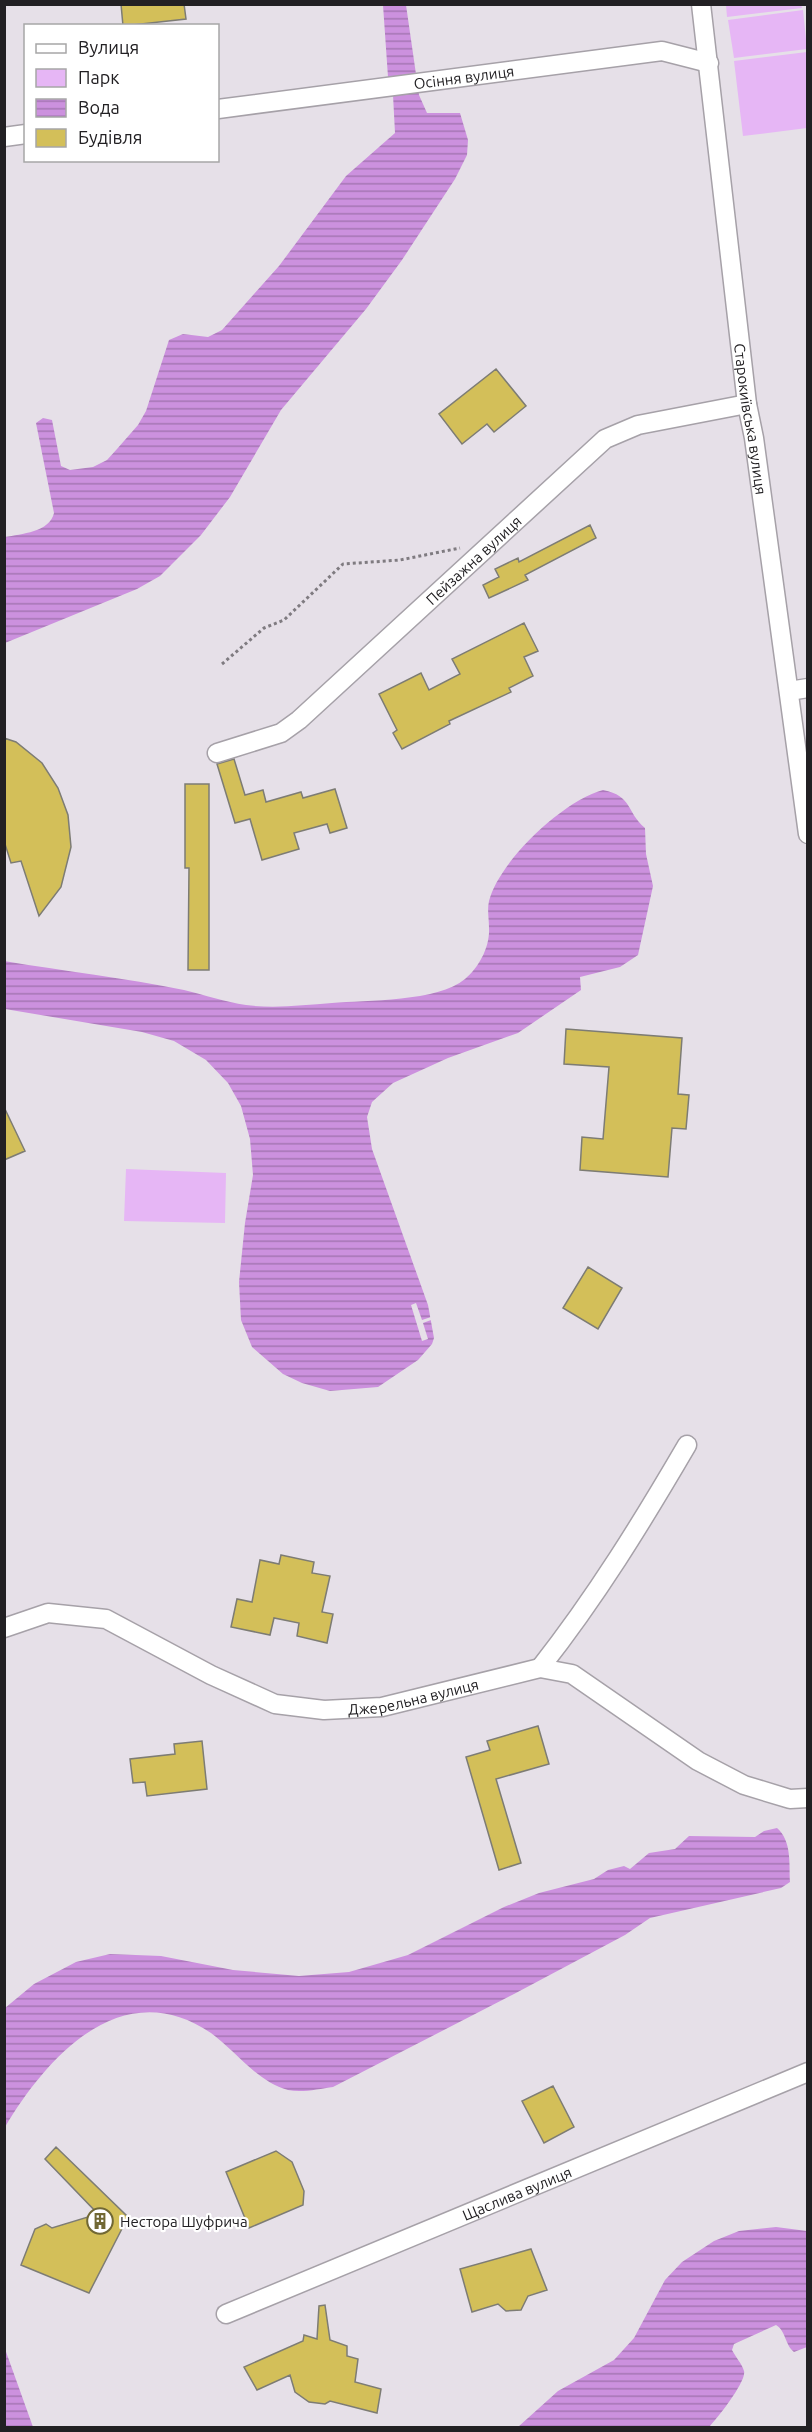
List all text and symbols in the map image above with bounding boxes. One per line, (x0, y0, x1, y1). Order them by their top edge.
legend (24, 24, 219, 162)
text: Вулиця (78, 37, 139, 57)
street label: Осіння вулиця (413, 62, 515, 92)
text: Парк (78, 67, 119, 87)
text: Вода (78, 97, 120, 117)
text: Будівля (78, 127, 143, 147)
street label: Старокиївська вулиця (732, 342, 770, 496)
street label: Пейзажна вулиця (422, 512, 525, 608)
street label: Джерельна вулиця (347, 1675, 480, 1717)
street label: Щаслива вулиця (460, 2163, 574, 2223)
building icon: Нестора Шуфрича (85, 2206, 115, 2236)
place label: Нестора Шуфрича (120, 2213, 248, 2230)

